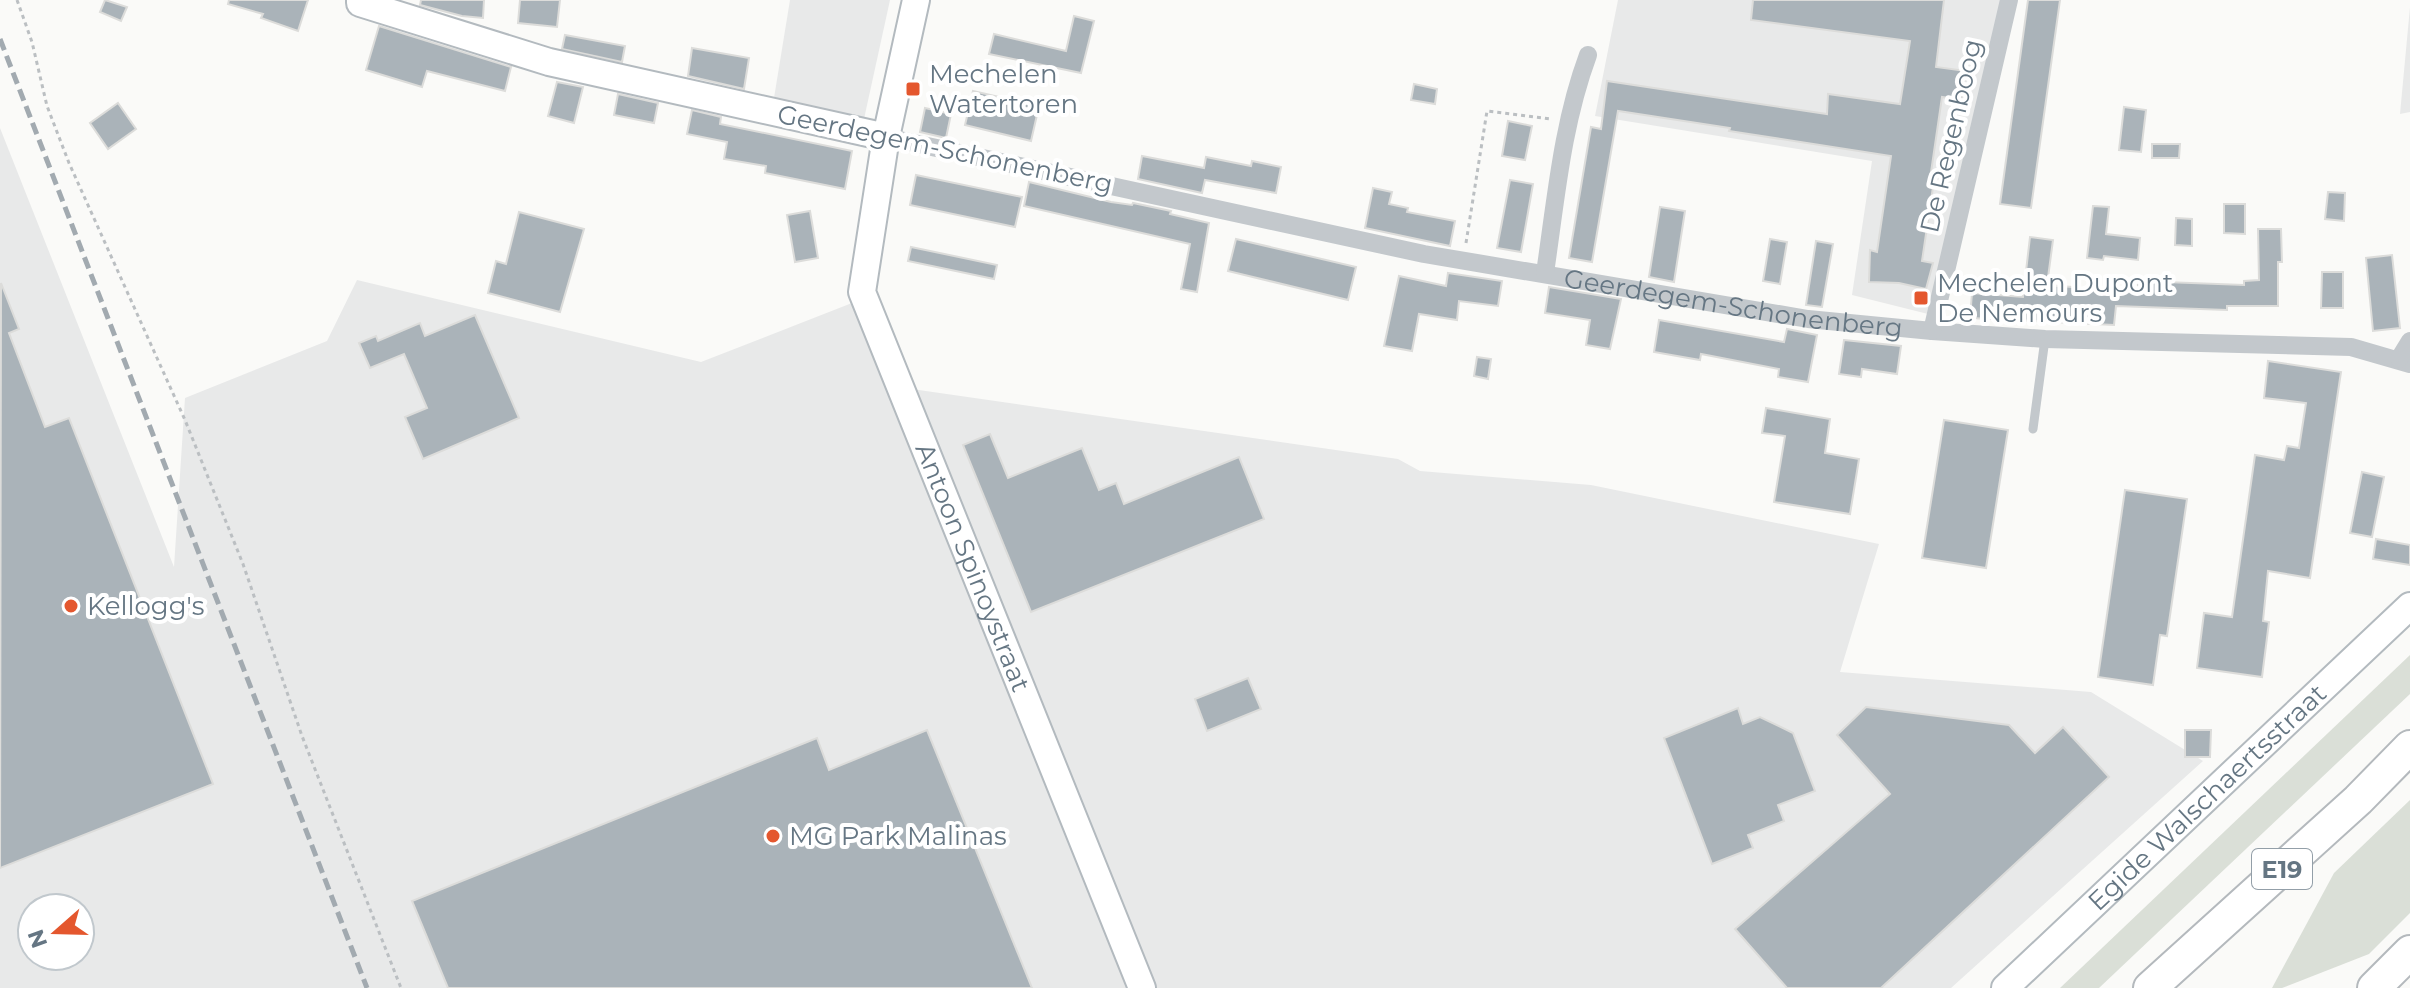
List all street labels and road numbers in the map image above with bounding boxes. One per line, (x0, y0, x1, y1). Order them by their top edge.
street label: De Regenboog (1913, 36, 1989, 236)
street label: Geerdegem-Schonenberg (774, 98, 1116, 200)
street label: Geerdegem-Schonenberg (1562, 262, 1904, 344)
street label: Antoon Spinoystraat (908, 438, 1037, 696)
street label: Egide Walschaertsstraat (2081, 677, 2333, 917)
road number: E19 (2252, 849, 2312, 889)

